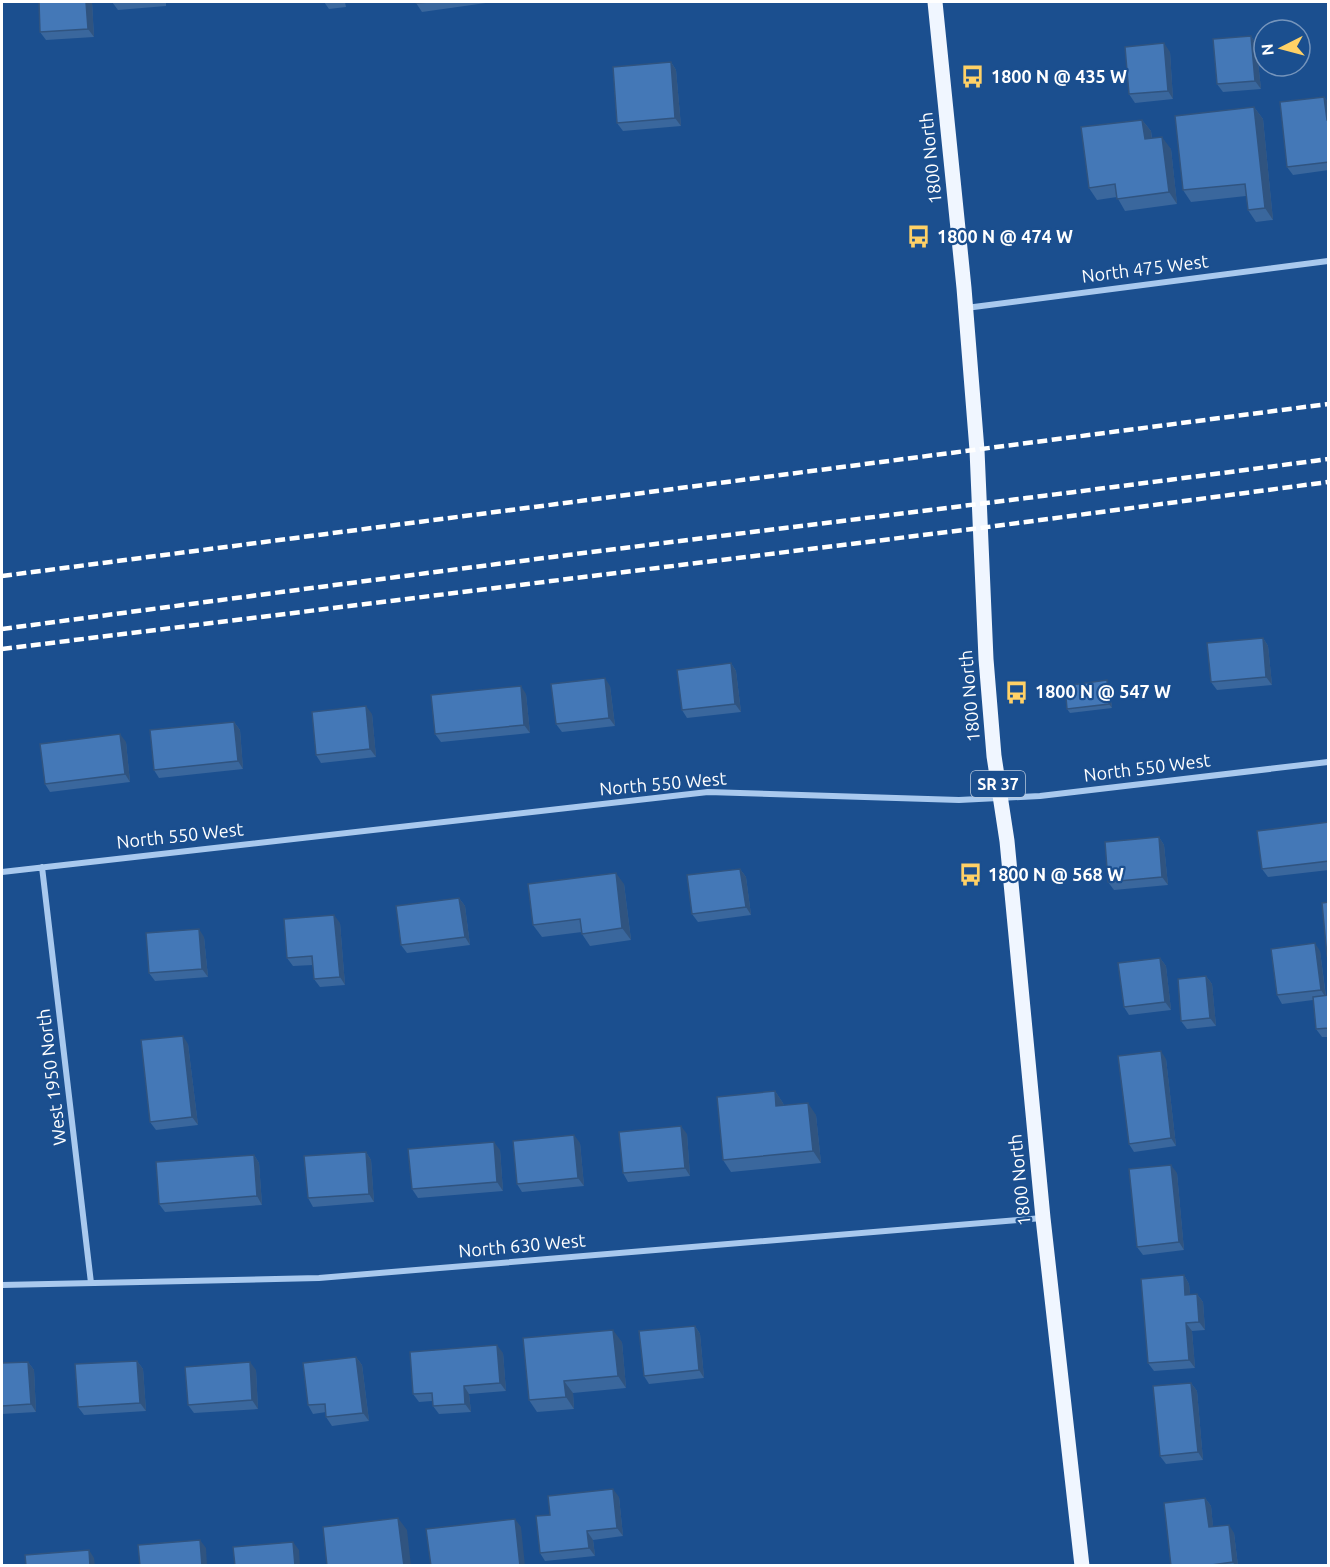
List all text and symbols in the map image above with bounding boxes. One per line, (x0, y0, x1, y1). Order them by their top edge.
north arrow (1252, 18, 1312, 78)
text: N (1258, 43, 1277, 56)
bus stop icon: 1800 N @ 435 W (960, 64, 986, 90)
place label: 1800 N @ 435 W (991, 66, 1127, 86)
street label: 1800 North (915, 111, 945, 205)
bus stop icon: 1800 N @ 474 W (906, 224, 932, 250)
place label: 1800 N @ 474 W (937, 226, 1073, 246)
street label: North 475 West (1080, 250, 1209, 286)
street label: 1800 North (955, 649, 983, 743)
bus stop icon: 1800 N @ 547 W (1004, 679, 1030, 705)
place label: 1800 N @ 547 W (1035, 681, 1171, 701)
street label: North 550 West (1082, 749, 1211, 785)
street label: North 550 West (599, 767, 727, 799)
road number: SR 37 (971, 771, 1025, 797)
street label: North 550 West (115, 818, 244, 852)
bus stop icon: 1800 N @ 568 W (957, 862, 983, 888)
place label: 1800 N @ 568 W (988, 864, 1124, 884)
street label: West 1950 North (33, 1008, 69, 1147)
street label: 1800 North (1004, 1133, 1034, 1227)
street label: North 630 West (458, 1229, 586, 1261)

